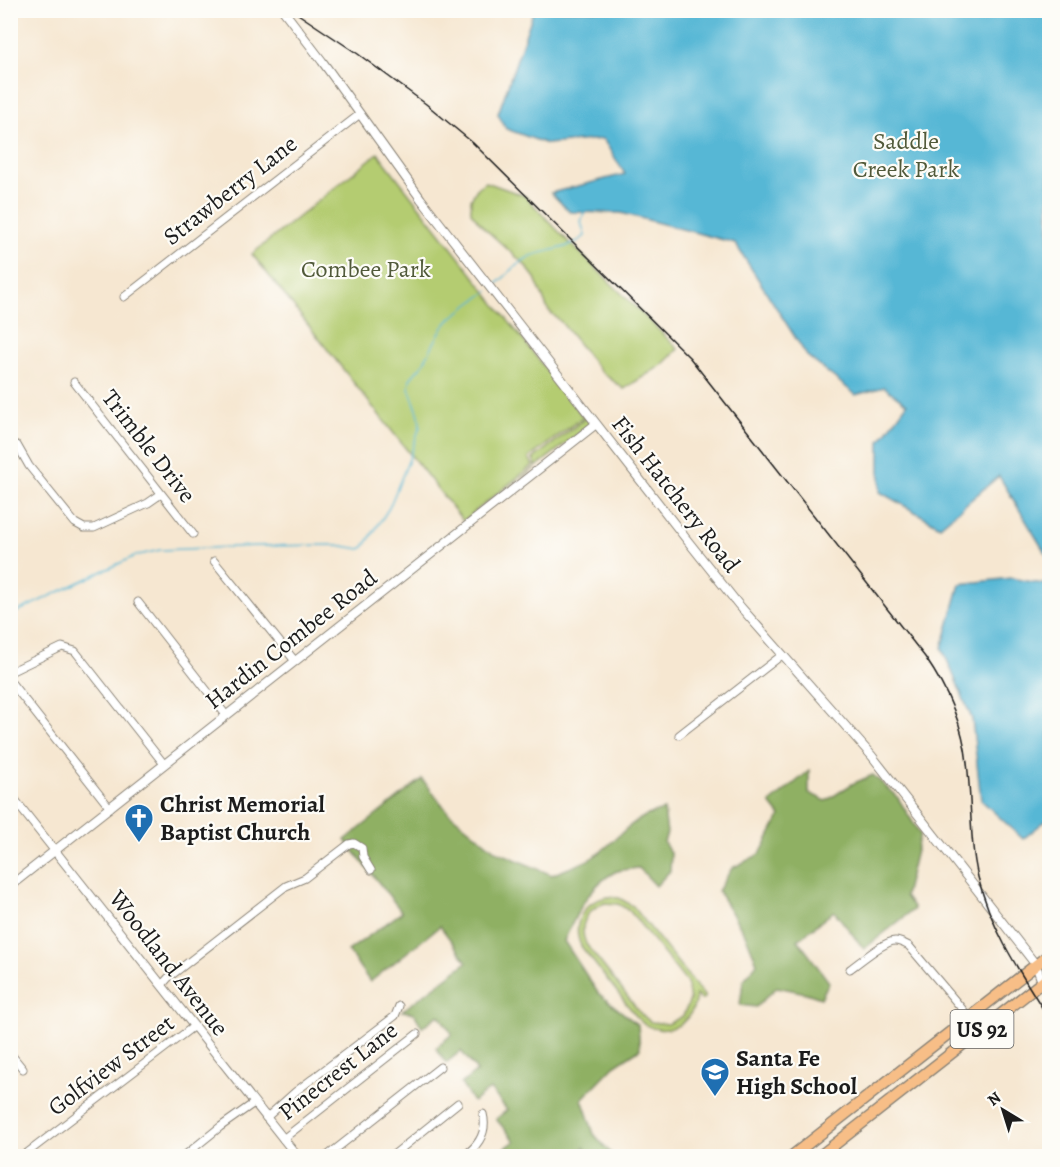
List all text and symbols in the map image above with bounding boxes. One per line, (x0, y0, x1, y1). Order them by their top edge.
park label: Saddle Creek Park (853, 125, 959, 185)
street label: Strawberry Lane (156, 128, 304, 252)
park label: Combee Park (301, 253, 431, 285)
street label: Trimble Drive (95, 383, 203, 509)
street label: Fish Hatchery Road (605, 409, 748, 579)
street label: Hardin Combee Road (198, 562, 384, 716)
place label: Christ Memorial Baptist Church (160, 788, 326, 848)
church icon: Christ Memorial Baptist Church (123, 802, 155, 844)
street label: Woodland Avenue (101, 883, 236, 1042)
street label: Golfview Street (41, 1007, 181, 1123)
road number: US 92 (950, 1010, 1014, 1048)
street label: Pinecrest Lane (272, 1014, 404, 1128)
place label: Santa Fe High School (736, 1042, 858, 1102)
school or university icon: Santa Fe High School (699, 1056, 731, 1098)
north arrow (973, 1080, 1033, 1140)
text: N (983, 1086, 1006, 1111)

